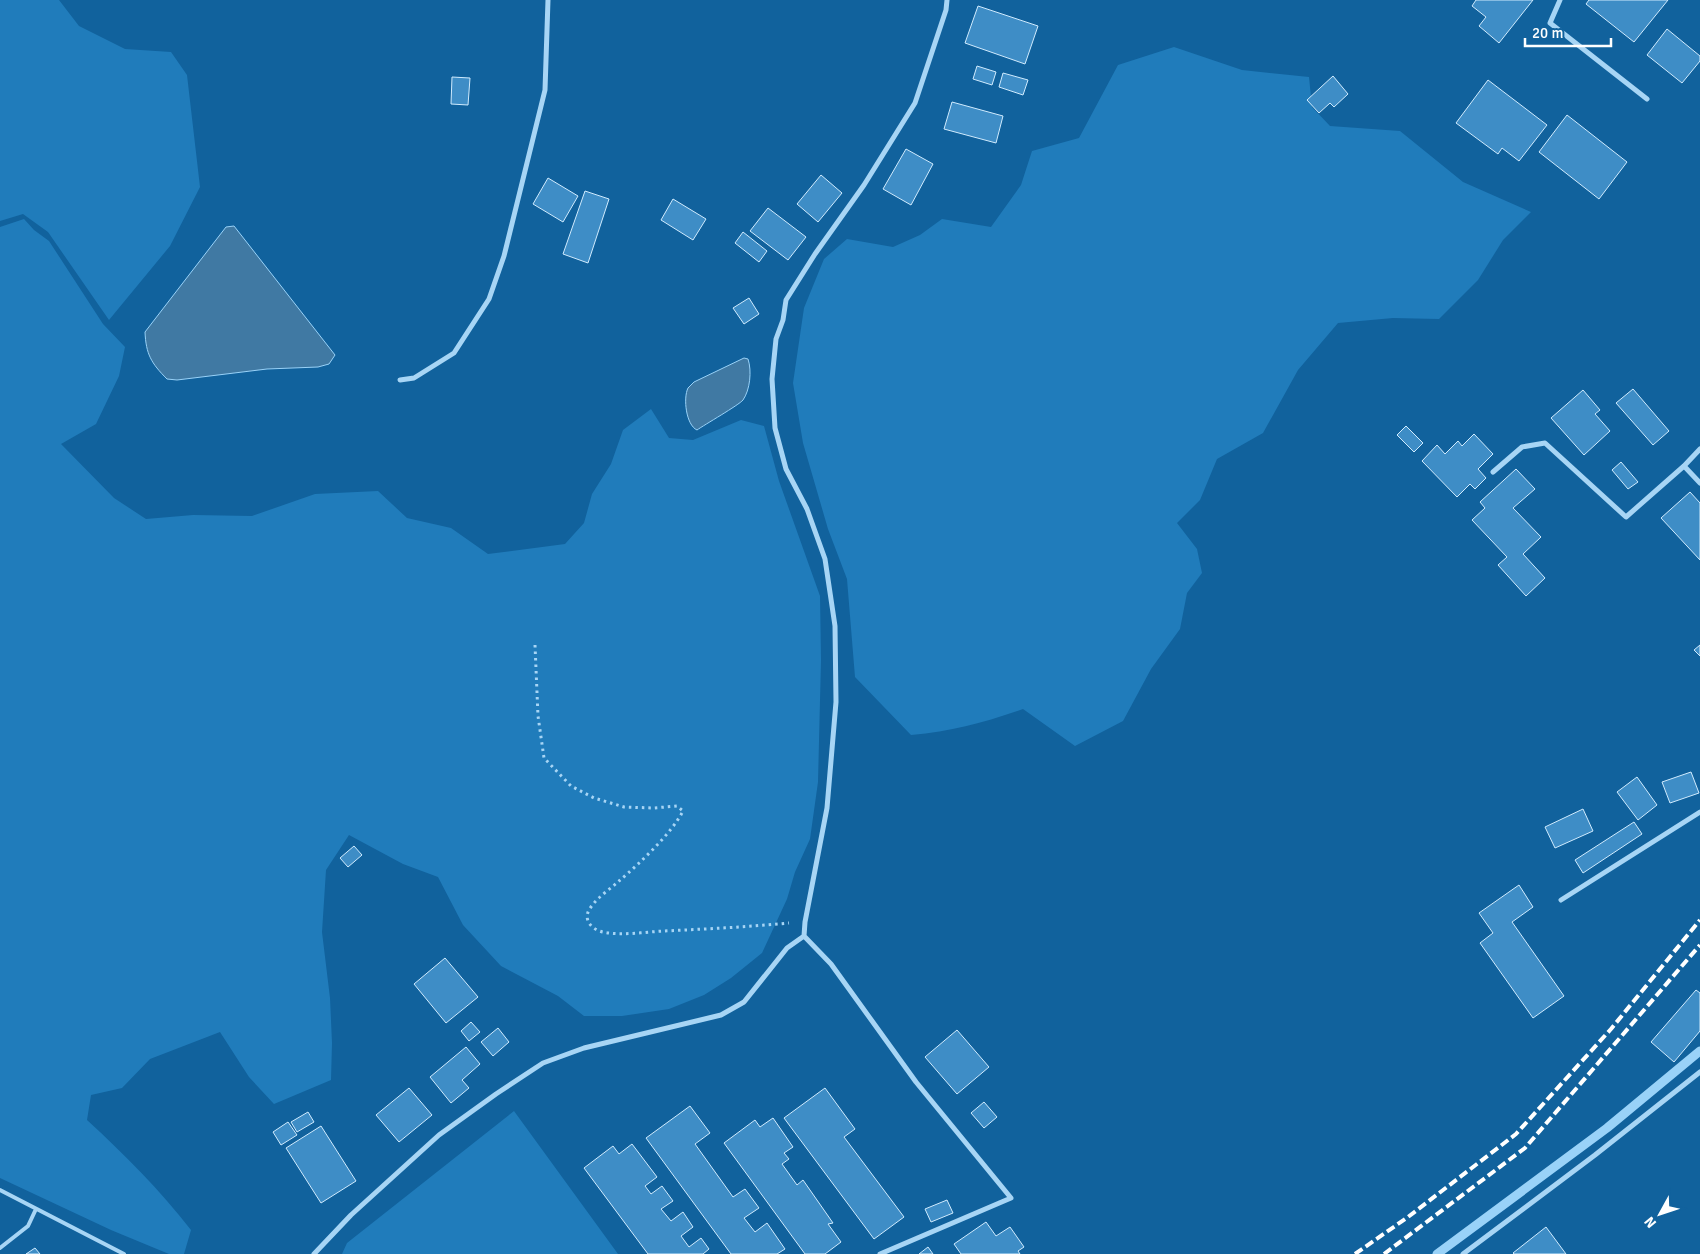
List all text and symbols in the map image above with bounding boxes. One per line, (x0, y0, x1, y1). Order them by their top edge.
scale bar (1525, 15, 1611, 47)
text: 20 m (1532, 24, 1563, 42)
north arrow (1635, 1189, 1685, 1239)
text: N (1641, 1213, 1660, 1231)

